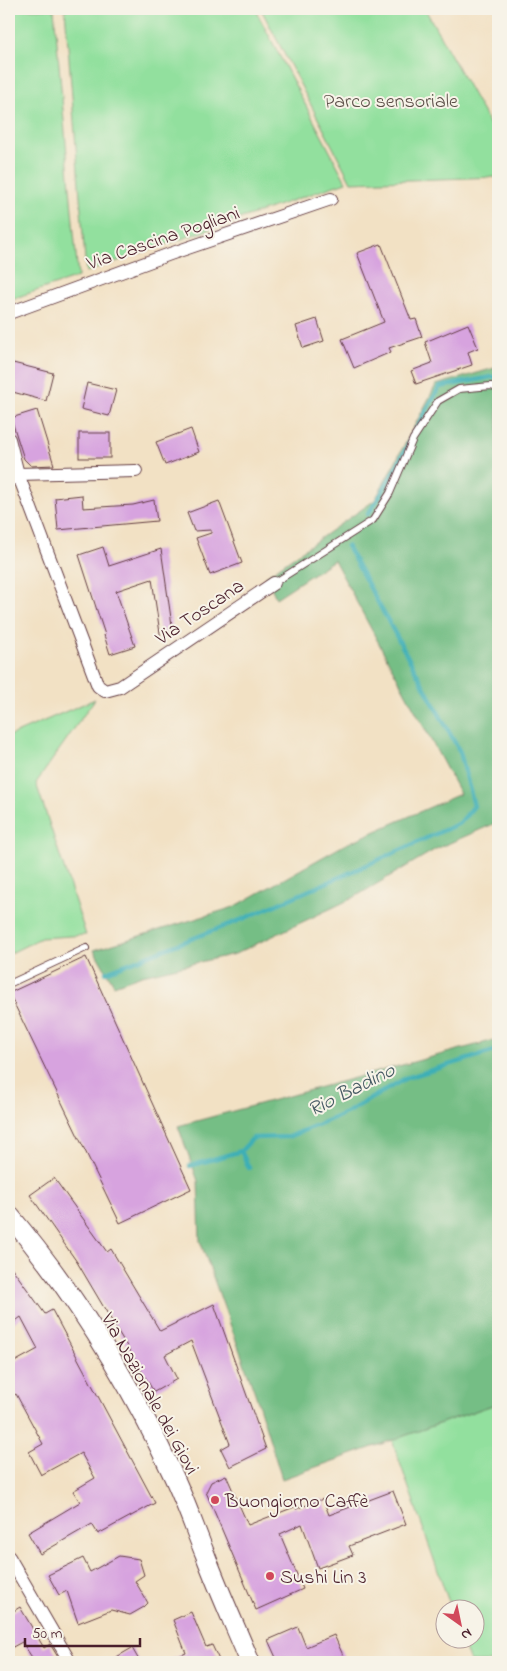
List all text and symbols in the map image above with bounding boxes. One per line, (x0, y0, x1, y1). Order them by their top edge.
park label: Parco sensoriale (324, 88, 458, 117)
street label: Via Cascina Pogliani (82, 200, 245, 280)
street label: Via Toscana (149, 573, 251, 654)
water label: Rio Badino (303, 1056, 402, 1125)
street label: Via Nazionale dei Giovi (92, 1307, 205, 1480)
place label: Buongiorno Caffè (224, 1488, 368, 1518)
marker: Buongiorno Caffè (209, 1494, 221, 1506)
place label: Sushi Lin 3 (280, 1564, 367, 1593)
marker: Sushi Lin 3 (264, 1570, 276, 1582)
north arrow (434, 1598, 484, 1648)
scale bar (25, 1616, 140, 1648)
text: N (457, 1622, 476, 1645)
text: 50 m (32, 1623, 63, 1645)

